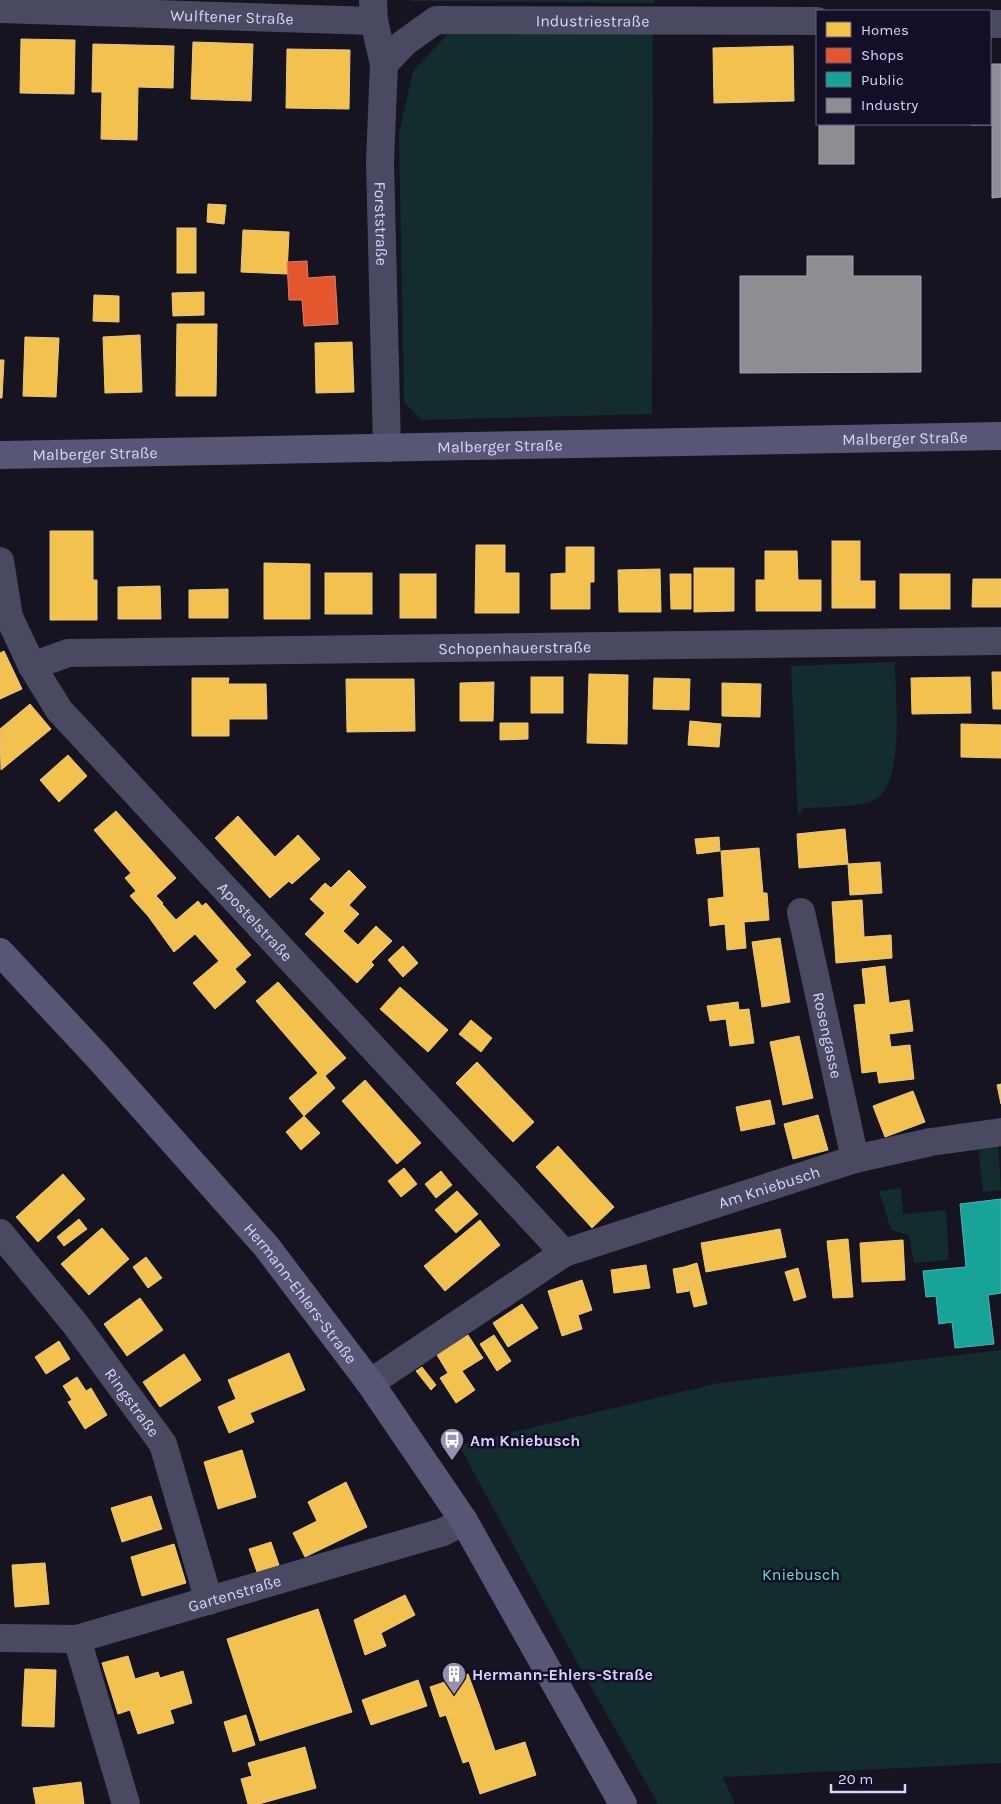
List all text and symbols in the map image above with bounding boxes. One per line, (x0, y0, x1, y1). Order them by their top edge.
street label: Wulftener Straße (170, 5, 294, 28)
legend (816, 10, 991, 125)
street label: Industriestraße (536, 11, 649, 31)
text: Homes (861, 21, 909, 39)
text: Shops (861, 46, 904, 64)
text: Public (861, 71, 904, 89)
text: Industry (861, 96, 918, 114)
street label: Forststraße (370, 181, 392, 266)
street label: Malberger Straße (842, 428, 968, 449)
street label: Malberger Straße (437, 435, 563, 457)
street label: Malberger Straße (32, 443, 158, 464)
street label: Schopenhauerstraße (438, 637, 591, 658)
street label: Apostelstraße (214, 878, 297, 965)
street label: Rosengasse (809, 990, 846, 1080)
street label: Am Kniebusch (716, 1162, 823, 1213)
street label: Hermann-Ehlers-Straße (240, 1219, 361, 1368)
street label: Ringstraße (101, 1364, 163, 1441)
bus stop icon: Am Kniebusch (439, 1427, 465, 1461)
place label: Am Kniebusch (470, 1431, 580, 1450)
park label: Kniebusch (762, 1565, 840, 1584)
street label: Gartenstraße (186, 1571, 283, 1616)
building icon: Hermann-Ehlers-Straße (441, 1661, 467, 1695)
place label: Hermann-Ehlers-Straße (472, 1665, 653, 1684)
scale bar (831, 1762, 905, 1794)
text: 20 m (838, 1770, 873, 1788)

